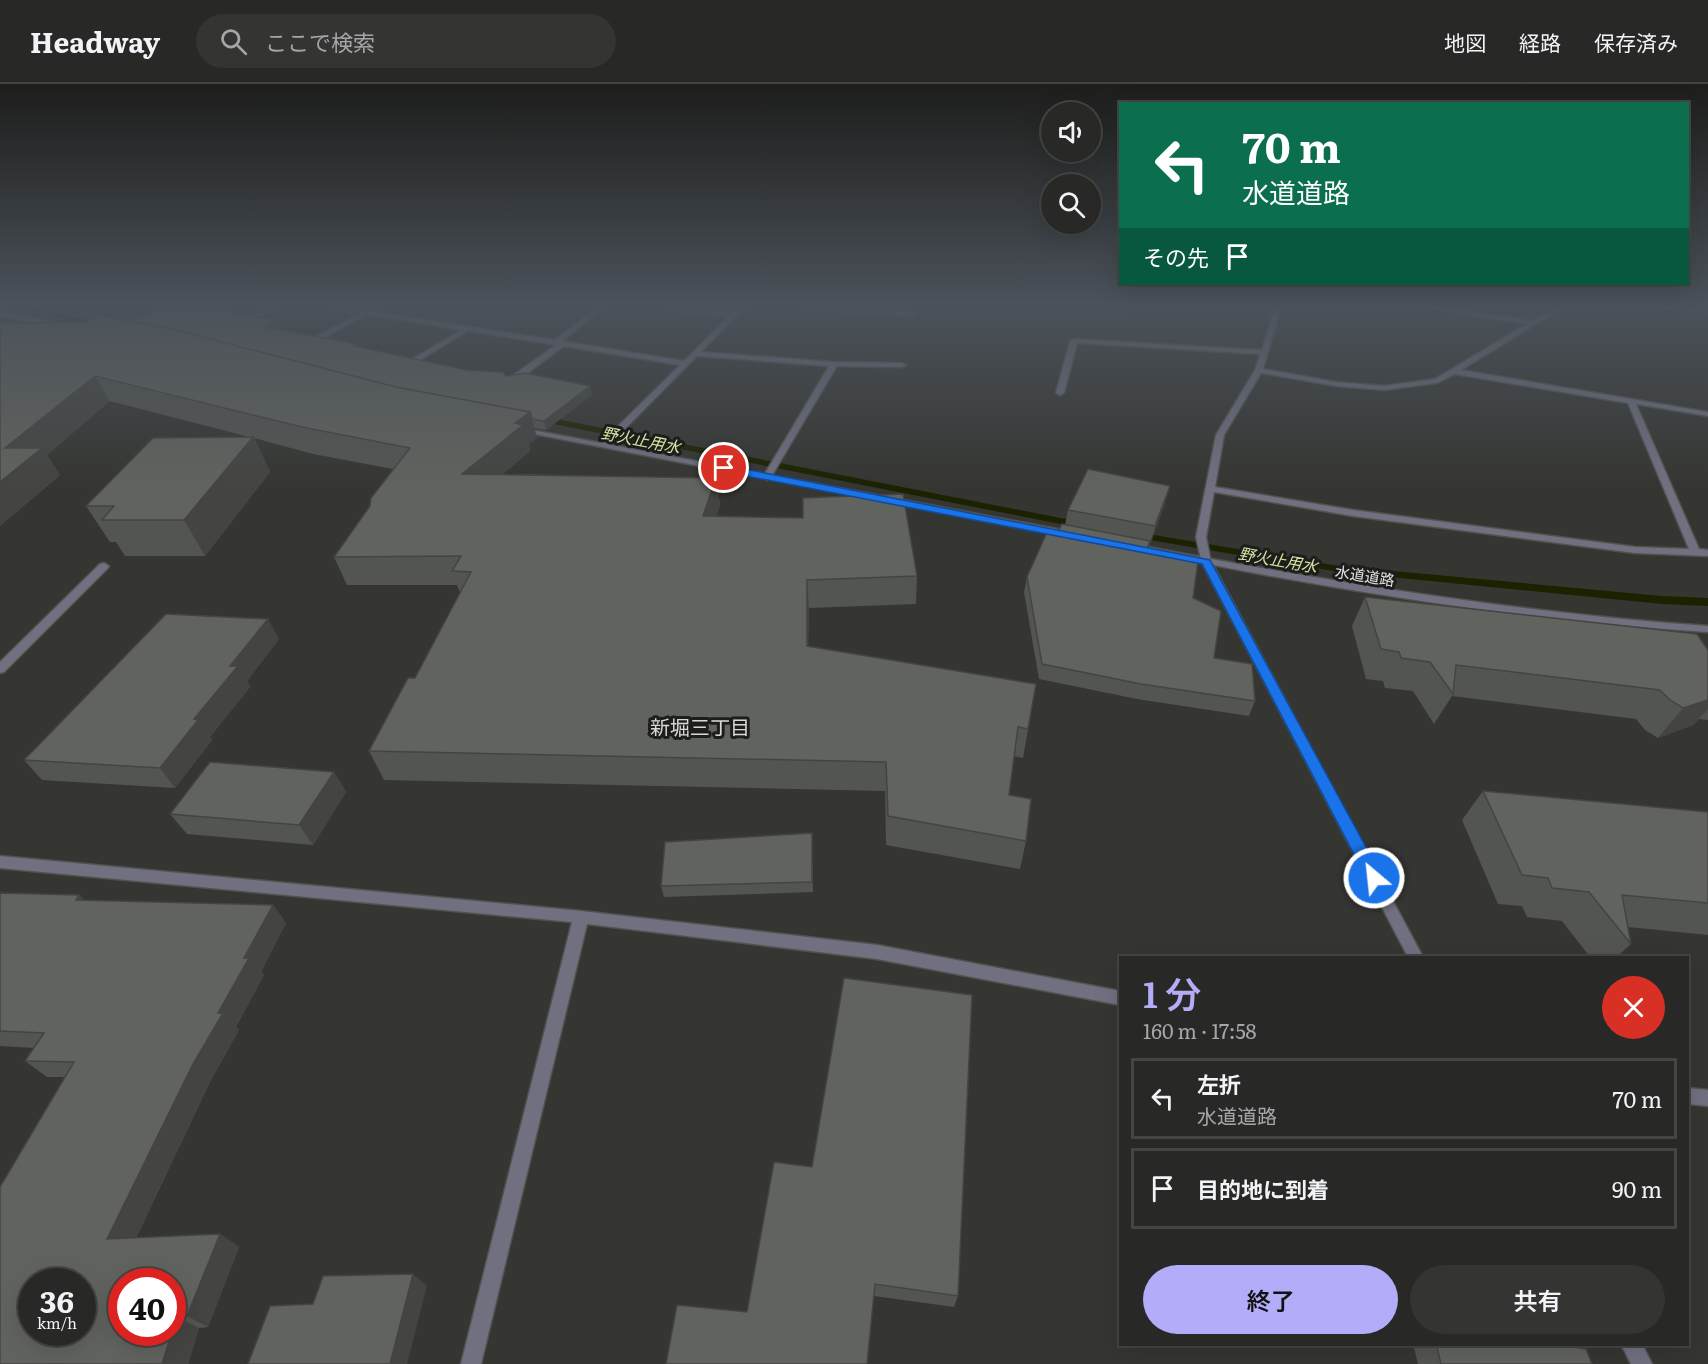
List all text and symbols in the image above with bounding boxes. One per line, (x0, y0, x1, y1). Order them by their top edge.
search box (196, 14, 616, 68)
text: Headway (30, 20, 160, 62)
icon: search (217, 25, 250, 58)
text: ここで検索 (265, 25, 375, 58)
text: 地図 (1444, 26, 1486, 57)
text: 経路 (1519, 26, 1561, 57)
text: 保存済み (1594, 26, 1678, 57)
map controls (1041, 102, 1101, 234)
button: sound (1041, 102, 1101, 162)
text: 70 m (1242, 114, 1341, 176)
icon: left (1143, 126, 1221, 204)
text: 水道道路 (1242, 171, 1350, 211)
button: search (1041, 174, 1101, 234)
text: その先 (1143, 240, 1209, 273)
icon: arrive (1221, 240, 1254, 273)
water label: 野火止用水 (599, 420, 685, 459)
pin (698, 442, 749, 493)
icon: arrive (707, 451, 740, 484)
water label: 野火止用水 (1237, 540, 1321, 578)
street label: 水道道路 (1334, 559, 1396, 591)
district label: 新堀三丁目 (650, 711, 750, 741)
position arrow (1342, 846, 1406, 910)
text: 1 分 (1143, 966, 1201, 1019)
button: close (1602, 976, 1665, 1039)
text: 160 m · 17:58 (1143, 1015, 1257, 1045)
text: 左折 (1197, 1067, 1241, 1100)
icon: left (1146, 1082, 1179, 1115)
text: 70 m (1612, 1082, 1662, 1115)
text: 水道道路 (1197, 1100, 1277, 1130)
icon: arrive (1146, 1172, 1179, 1205)
text: 目的地に到着 (1197, 1172, 1329, 1205)
text: 90 m (1612, 1172, 1662, 1205)
button: 終了 (1143, 1265, 1398, 1334)
button: 共有 (1410, 1265, 1665, 1334)
speed limit sign: 40 (108, 1268, 186, 1346)
text: 36 (40, 1278, 74, 1322)
text: km/h (37, 1311, 77, 1334)

